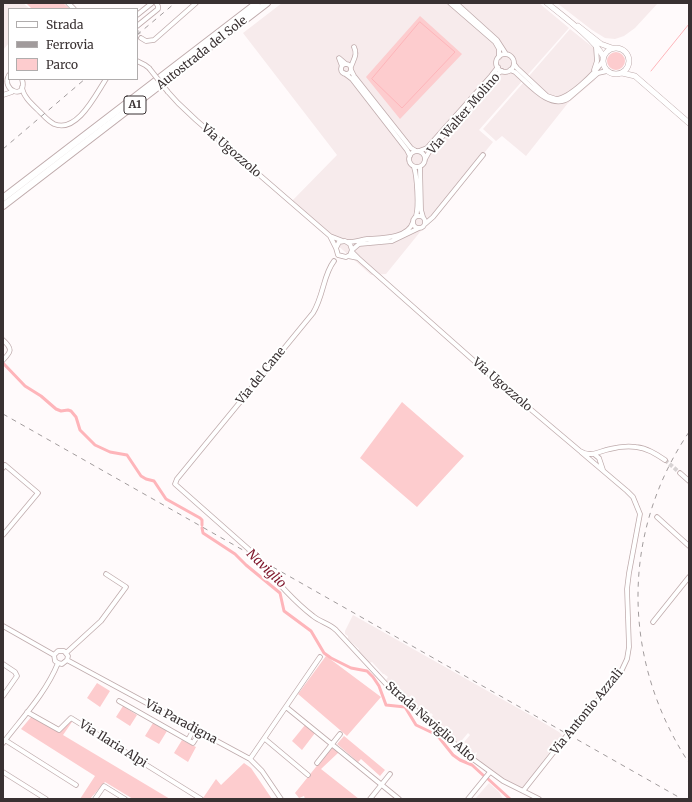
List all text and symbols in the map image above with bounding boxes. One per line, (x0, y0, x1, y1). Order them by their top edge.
legend (8, 8, 138, 80)
street label: Autostrada del Sole (154, 13, 250, 93)
text: Strada (46, 17, 83, 32)
text: Ferrovia (46, 37, 94, 52)
text: Parco (46, 57, 78, 72)
street label: Via Walter Molino (425, 70, 503, 158)
road number: A1 (124, 96, 146, 114)
street label: Via Ugozzolo (198, 121, 264, 181)
street label: Via del Cane (233, 344, 289, 408)
street label: Via Ugozzolo (469, 355, 535, 415)
water label: Naviglio (243, 546, 289, 592)
street label: Via Antonio Azzali (548, 666, 626, 758)
street label: Strada Naviglio Alto (382, 679, 478, 765)
street label: Via Paradigna (142, 697, 220, 747)
street label: Via Ilaria Alpi (76, 717, 150, 771)

